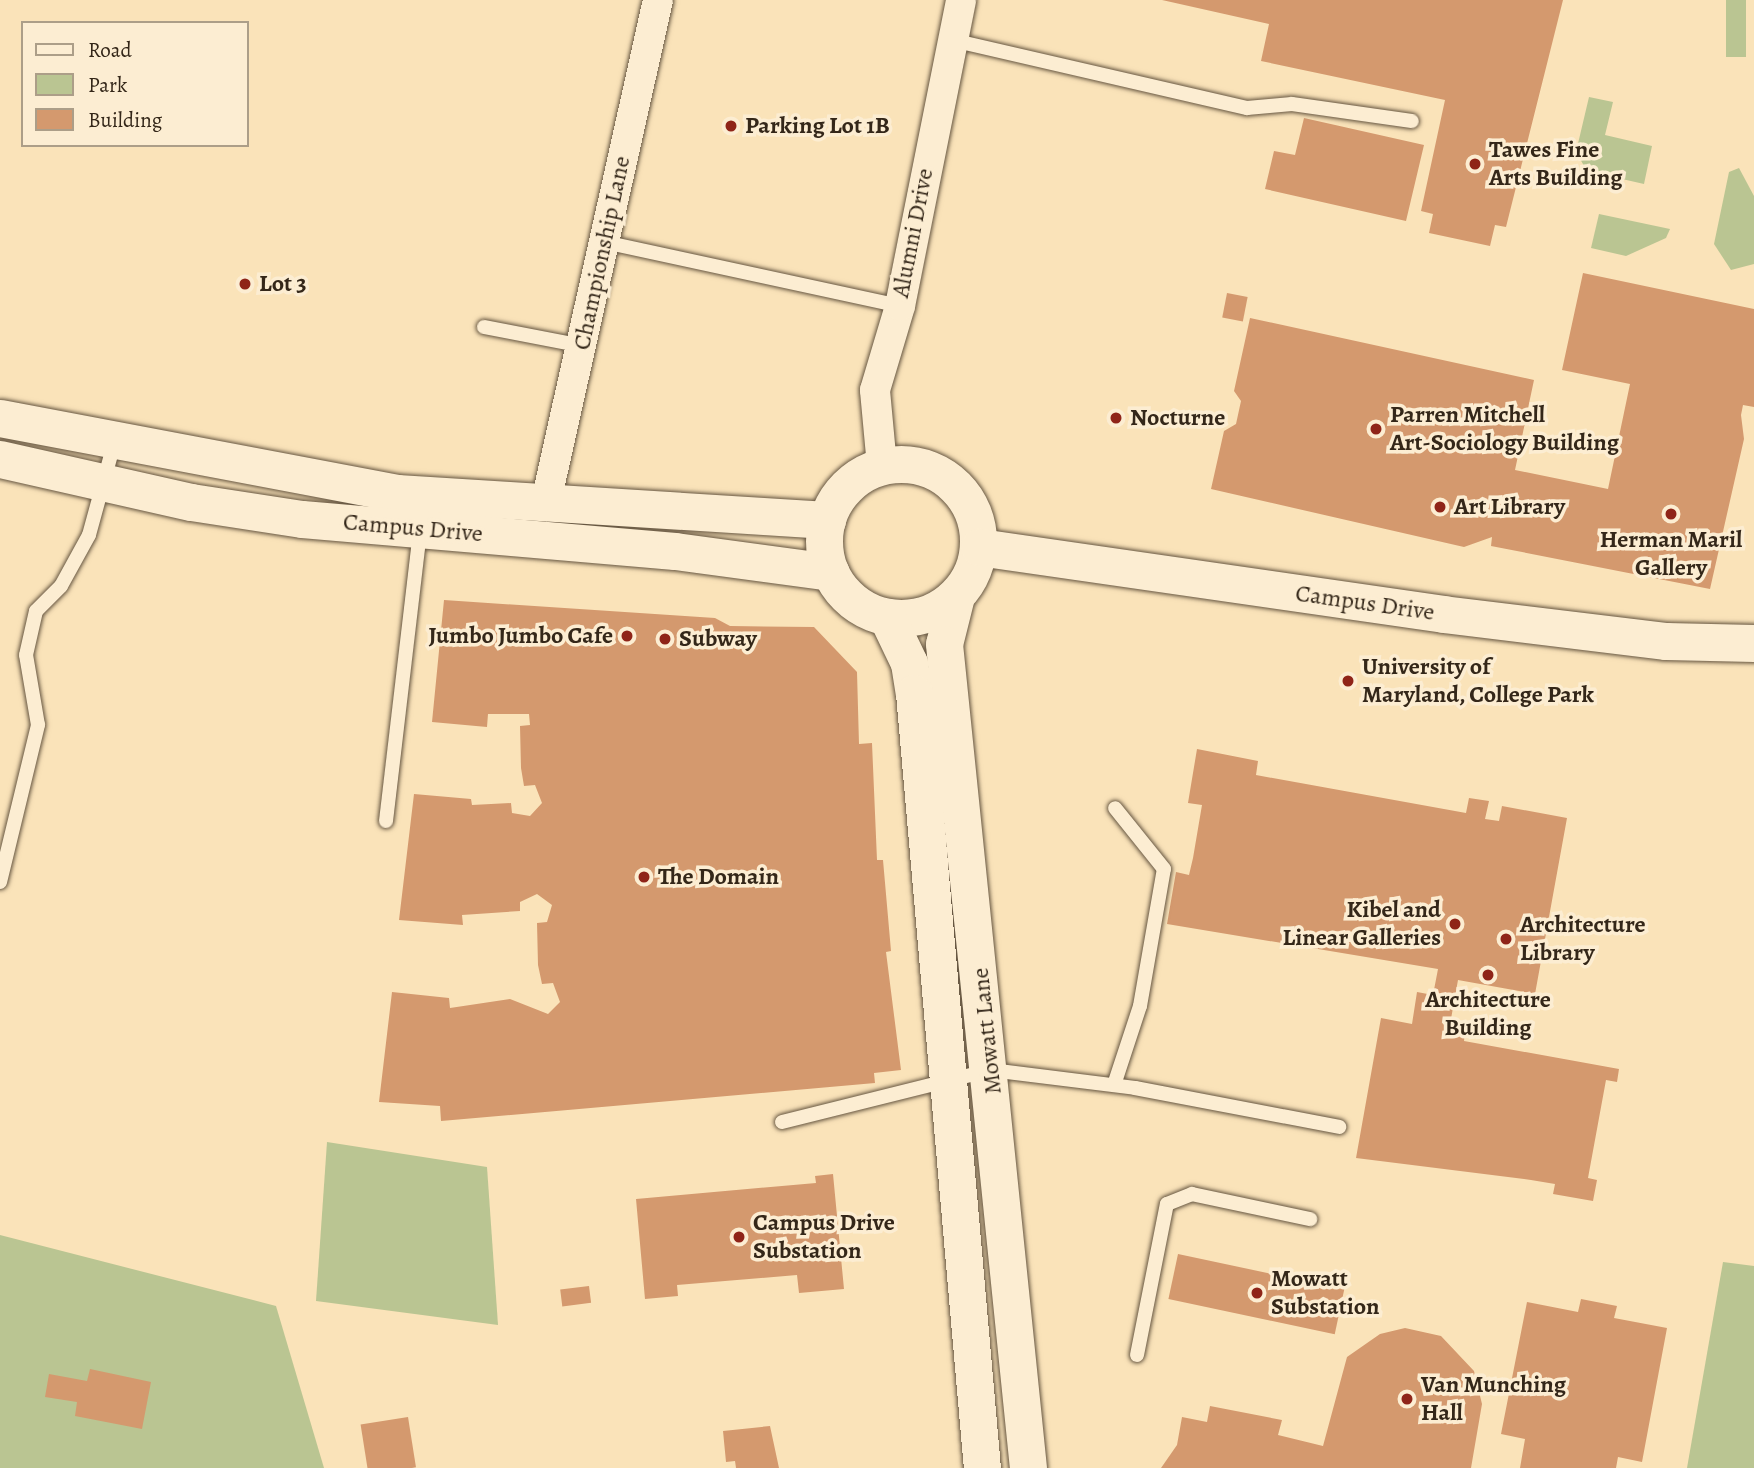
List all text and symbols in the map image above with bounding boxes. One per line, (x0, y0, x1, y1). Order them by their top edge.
legend (21, 21, 248, 147)
text: Road (88, 36, 132, 64)
text: Park (88, 71, 127, 99)
text: Building (88, 106, 162, 134)
place label: Parking Lot 1B (745, 112, 890, 140)
marker: Parking Lot 1B (723, 118, 739, 134)
place label: Tawes Fine Arts Building (1489, 136, 1622, 192)
street label: Championship Lane (567, 153, 637, 353)
marker: Tawes Fine Arts Building (1467, 156, 1483, 172)
street label: Alumni Drive (886, 166, 940, 300)
place label: Lot 3 (259, 270, 307, 298)
marker: Lot 3 (237, 276, 253, 292)
place label: Parren Mitchell Art-Sociology Building (1390, 401, 1619, 457)
place label: Nocturne (1130, 404, 1225, 432)
marker: Nocturne (1108, 410, 1124, 426)
marker: Parren Mitchell Art-Sociology Building (1368, 421, 1384, 437)
place label: Art Library (1454, 493, 1565, 521)
marker: Art Library (1432, 499, 1448, 515)
marker: Herman Maril Gallery (1663, 506, 1679, 522)
street label: Campus Drive (342, 508, 484, 548)
place label: Herman Maril Gallery (1600, 526, 1742, 582)
street label: Campus Drive (1294, 579, 1436, 627)
place label: Jumbo Jumbo Cafe (428, 622, 613, 650)
place label: Subway (679, 625, 757, 653)
marker: Jumbo Jumbo Cafe (619, 628, 635, 644)
marker: Subway (657, 631, 673, 647)
place label: University of Maryland, College Park (1362, 653, 1594, 709)
marker: University of Maryland, College Park (1340, 673, 1356, 689)
place label: The Domain (658, 863, 779, 891)
marker: The Domain (636, 869, 652, 885)
place label: Kibel and Linear Galleries (1283, 896, 1441, 952)
place label: Architecture Library (1520, 911, 1646, 967)
marker: Kibel and Linear Galleries (1447, 916, 1463, 932)
marker: Architecture Library (1498, 931, 1514, 947)
street label: Mowatt Lane (966, 966, 1008, 1096)
marker: Architecture Building (1480, 967, 1496, 983)
place label: Architecture Building (1425, 986, 1551, 1042)
place label: Campus Drive Substation (753, 1209, 895, 1265)
marker: Campus Drive Substation (731, 1229, 747, 1245)
place label: Mowatt Substation (1271, 1265, 1380, 1321)
marker: Mowatt Substation (1249, 1285, 1265, 1301)
place label: Van Munching Hall (1421, 1371, 1566, 1427)
marker: Van Munching Hall (1399, 1391, 1415, 1407)

